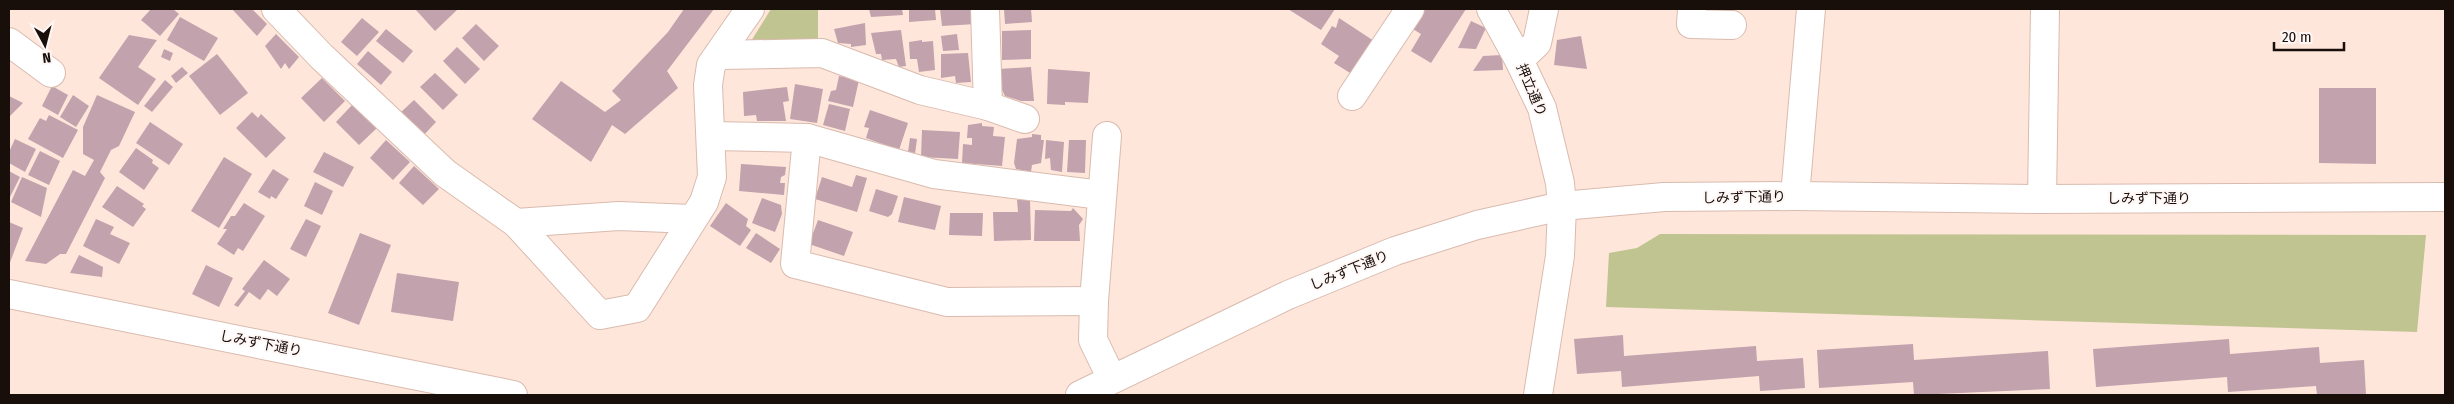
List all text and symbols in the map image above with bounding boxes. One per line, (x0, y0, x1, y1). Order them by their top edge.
north arrow (20, 20, 70, 70)
scale bar (2274, 20, 2344, 52)
text: 20 m (2282, 28, 2312, 46)
text: N (41, 48, 52, 66)
street label: 押立通り (1513, 61, 1550, 119)
street label: しみず下通り (1702, 188, 1786, 207)
street label: しみず下通り (2107, 190, 2191, 207)
street label: しみず下通り (1307, 247, 1391, 294)
street label: しみず下通り (218, 327, 304, 360)

